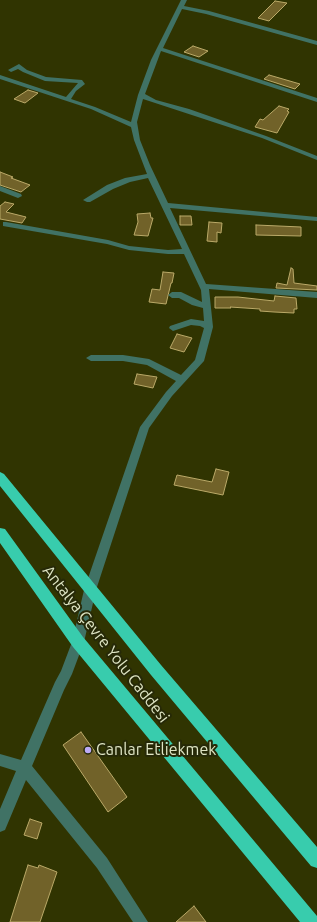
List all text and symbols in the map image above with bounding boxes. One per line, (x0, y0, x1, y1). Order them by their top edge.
street label: Antalya Çevre Yolu Caddesi (39, 562, 173, 726)
place label: Canlar Etliekmek (96, 740, 216, 760)
marker: Canlar Etliekmek (83, 745, 93, 755)

